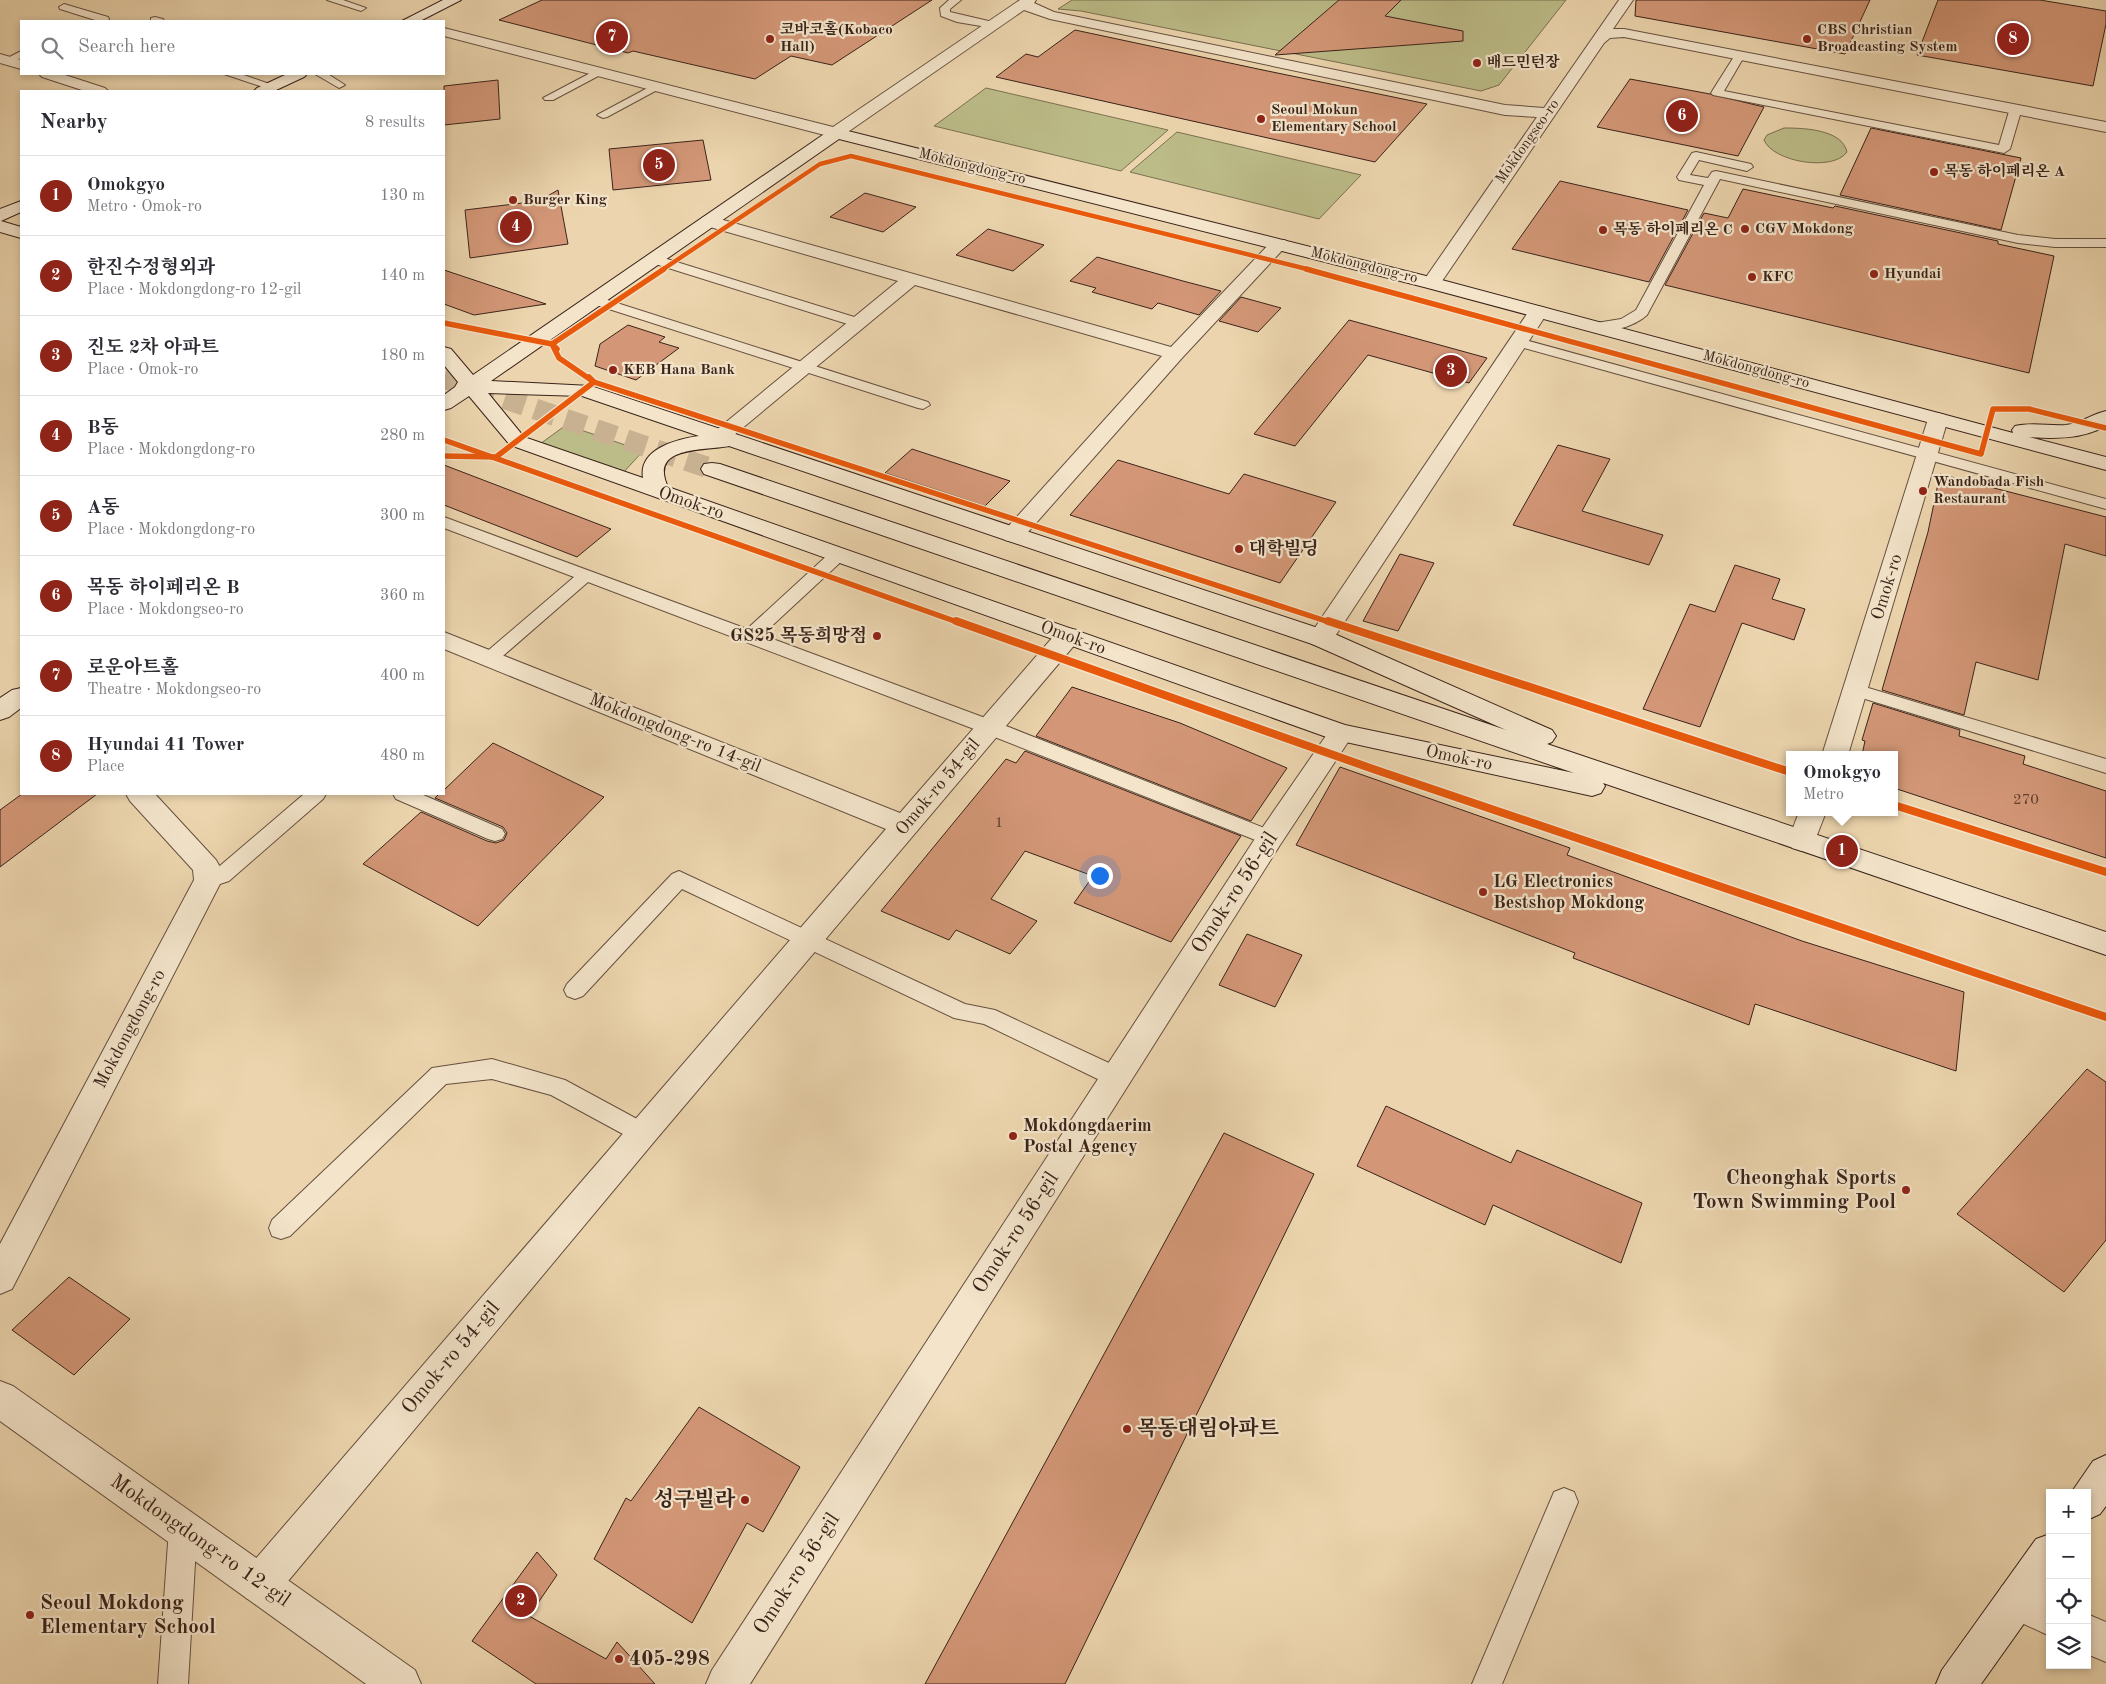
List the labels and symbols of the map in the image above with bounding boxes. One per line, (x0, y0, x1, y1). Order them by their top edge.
pin: 7 (596, 18, 628, 56)
place label: 코바코홀(Kobaco Hall) (780, 20, 893, 55)
pin: 8 (1997, 20, 2029, 58)
place label: CBS Christian Broadcasting System (1817, 23, 1957, 55)
marker: 코바코홀(Kobaco Hall) (764, 33, 776, 45)
marker: CBS Christian Broadcasting System (1801, 33, 1813, 45)
place label: 배드민턴장 (1487, 53, 1560, 71)
marker: 배드민턴장 (1471, 57, 1483, 69)
street label: Mokdongseo-ro (1493, 97, 1563, 187)
pin: 6 (1666, 97, 1698, 135)
place label: Seoul Mokun Elementary School (1271, 103, 1397, 135)
marker: Seoul Mokun Elementary School (1255, 113, 1267, 125)
pin: 5 (643, 146, 675, 184)
street label: Mokdongdong-ro (917, 146, 1027, 188)
place label: 목동 하이페리온 A (1944, 162, 2065, 180)
marker: 목동 하이페리온 A (1928, 166, 1940, 178)
place label: Burger King (523, 193, 608, 208)
marker: Burger King (507, 194, 519, 206)
pin: 4 (500, 208, 532, 246)
place label: 목동 하이페리온 C (1613, 220, 1733, 238)
place label: CGV Mokdong (1755, 222, 1854, 237)
marker: CGV Mokdong (1739, 223, 1751, 235)
marker: 목동 하이페리온 C (1597, 224, 1609, 236)
street label: Mokdongdong-ro (1309, 245, 1419, 287)
place label: Hyundai (1884, 267, 1941, 282)
marker: Hyundai (1868, 268, 1880, 280)
place label: KFC (1762, 270, 1794, 285)
marker: KFC (1746, 271, 1758, 283)
street label: Mokdongdong-ro (1701, 349, 1811, 391)
pin: 3 (1435, 352, 1467, 390)
place label: KEB Hana Bank (623, 363, 736, 378)
marker: KEB Hana Bank (607, 364, 619, 376)
place label: Wandobada Fish Restaurant (1933, 475, 2044, 507)
street label: Omok-ro (656, 483, 726, 523)
marker: Wandobada Fish Restaurant (1917, 485, 1929, 497)
place label: 대학빌딩 (1249, 538, 1319, 558)
marker: 대학빌딩 (1233, 543, 1245, 555)
street label: Omok-ro (1868, 552, 1906, 622)
street label: Omok-ro (1038, 618, 1108, 658)
place label: GS25 목동희망점 (730, 625, 867, 645)
marker: GS25 목동희망점 (871, 630, 883, 642)
street label: Mokdongdong-ro 14-gil (586, 690, 764, 776)
street label: Omok-ro 54-gil (892, 735, 984, 839)
street label: Omok-ro (1424, 742, 1494, 774)
house number: 270 (2013, 793, 2039, 808)
house number: 1 (995, 816, 1003, 831)
street label: Omok-ro 56-gil (1188, 828, 1282, 958)
pin: 1 (1826, 832, 1858, 870)
your location (1087, 863, 1113, 889)
place label: LG Electronics Bestshop Mokdong (1493, 873, 1644, 912)
marker: LG Electronics Bestshop Mokdong (1477, 886, 1489, 898)
street label: Mokdongdong-ro (91, 966, 169, 1091)
place label: Mokdongdaerim Postal Agency (1023, 1117, 1152, 1156)
marker: Mokdongdaerim Postal Agency (1007, 1130, 1019, 1142)
street label: Omok-ro 56-gil (969, 1168, 1063, 1298)
place label: Cheonghak Sports Town Swimming Pool (1692, 1168, 1896, 1213)
marker: Cheonghak Sports Town Swimming Pool (1900, 1184, 1912, 1196)
street label: Omok-ro 54-gil (398, 1297, 504, 1418)
place label: 목동대림아파트 (1137, 1416, 1279, 1440)
marker: 목동대림아파트 (1121, 1423, 1133, 1435)
street label: Mokdongdong-ro 12-gil (106, 1471, 294, 1611)
place label: 성구빌라 (654, 1487, 736, 1511)
marker: 성구빌라 (739, 1494, 751, 1506)
street label: Omok-ro 56-gil (750, 1509, 844, 1639)
pin: 2 (505, 1582, 537, 1620)
place label: Seoul Mokdong Elementary School (40, 1593, 216, 1638)
marker: Seoul Mokdong Elementary School (24, 1609, 36, 1621)
place label: 405-298 (629, 1649, 710, 1670)
marker: 405-298 (613, 1653, 625, 1665)

